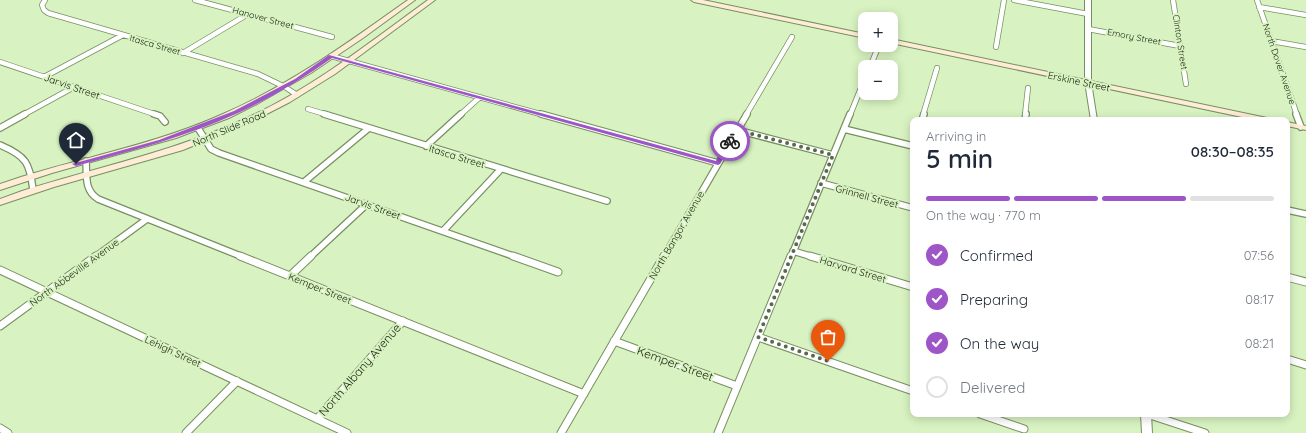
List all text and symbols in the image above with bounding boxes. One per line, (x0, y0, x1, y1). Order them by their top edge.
street label: Hanover Street (231, 4, 295, 31)
map controls (858, 12, 898, 100)
button: + (858, 12, 898, 52)
street label: Clinton Street (1171, 14, 1190, 70)
street label: North Dover Avenue (1261, 22, 1298, 106)
street label: Emory Street (1106, 26, 1162, 47)
street label: Itasca Street (129, 32, 182, 57)
button: − (858, 60, 898, 100)
street label: Erskine Street (1047, 69, 1112, 95)
street label: Jarvis Street (42, 71, 102, 102)
street label: North Slide Road (191, 107, 268, 150)
courier (710, 121, 750, 161)
pin (59, 123, 93, 164)
text: Arriving in (926, 128, 986, 144)
icon: home (65, 129, 87, 151)
icon: bike (719, 130, 741, 152)
street label: Itasca Street (427, 142, 487, 171)
text: 5 min (926, 142, 993, 175)
text: 08:30–08:35 (1191, 142, 1274, 161)
street label: Grinnell Street (834, 182, 900, 211)
street label: North Bangor Avenue (646, 188, 707, 282)
street label: Jarvis Street (343, 190, 403, 223)
text: On the way · 770 m (926, 207, 1041, 223)
street label: North Abbeville Avenue (27, 235, 122, 309)
icon: check (926, 244, 948, 266)
text: Confirmed (960, 246, 1033, 265)
text: 07:56 (1244, 247, 1274, 263)
street label: Harvard Street (818, 253, 888, 286)
street label: Kemper Street (286, 270, 354, 307)
icon: check (926, 288, 948, 310)
text: Preparing (960, 290, 1028, 309)
text: 08:17 (1245, 291, 1274, 307)
street label: North Albany Avenue (315, 320, 404, 419)
pin (811, 320, 845, 361)
icon: bag (817, 326, 839, 348)
icon: check (926, 332, 948, 354)
street label: Lehigh Street (142, 333, 204, 370)
text: On the way (960, 334, 1039, 353)
text: 08:21 (1245, 335, 1274, 351)
street label: Kemper Street (635, 343, 715, 384)
text: Delivered (960, 378, 1025, 397)

